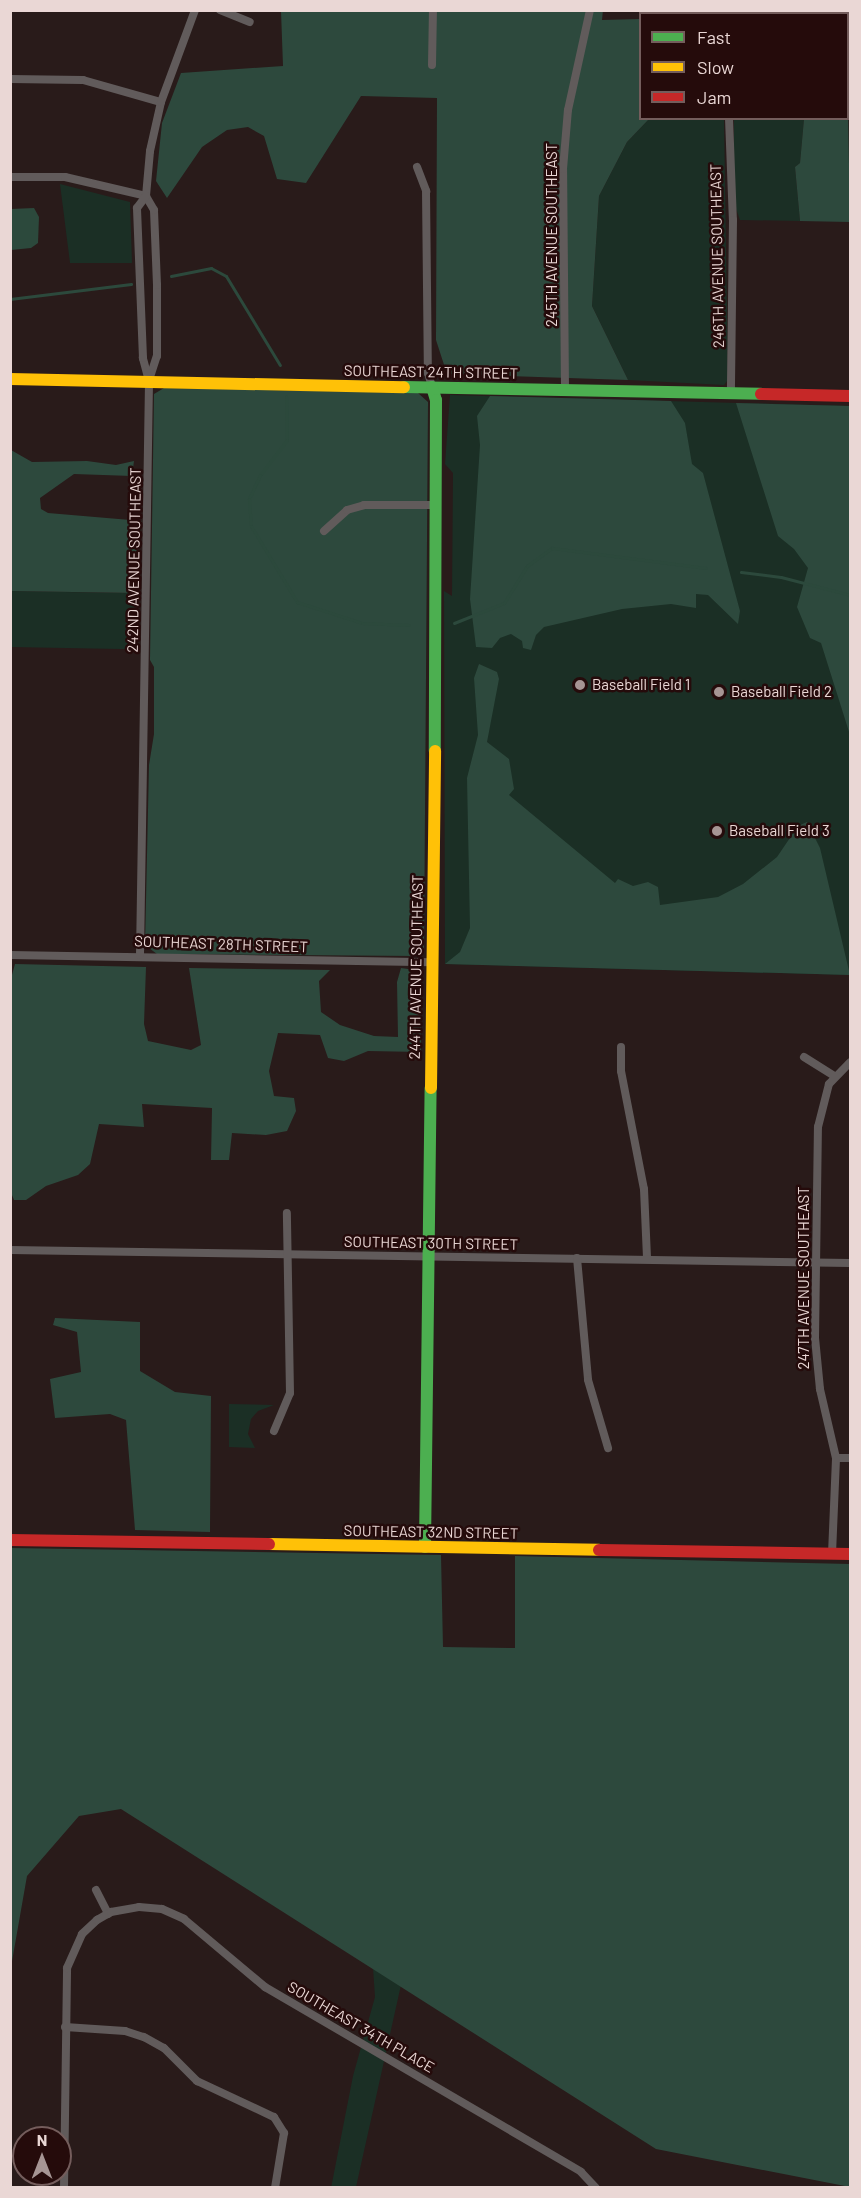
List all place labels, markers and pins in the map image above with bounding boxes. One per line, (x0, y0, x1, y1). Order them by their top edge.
place label: Baseball Field 1 (592, 676, 690, 694)
marker: Baseball Field 1 (573, 678, 587, 692)
place label: Baseball Field 2 (731, 683, 832, 701)
marker: Baseball Field 2 (712, 685, 726, 699)
place label: Baseball Field 3 (729, 822, 830, 840)
marker: Baseball Field 3 (710, 824, 724, 838)

